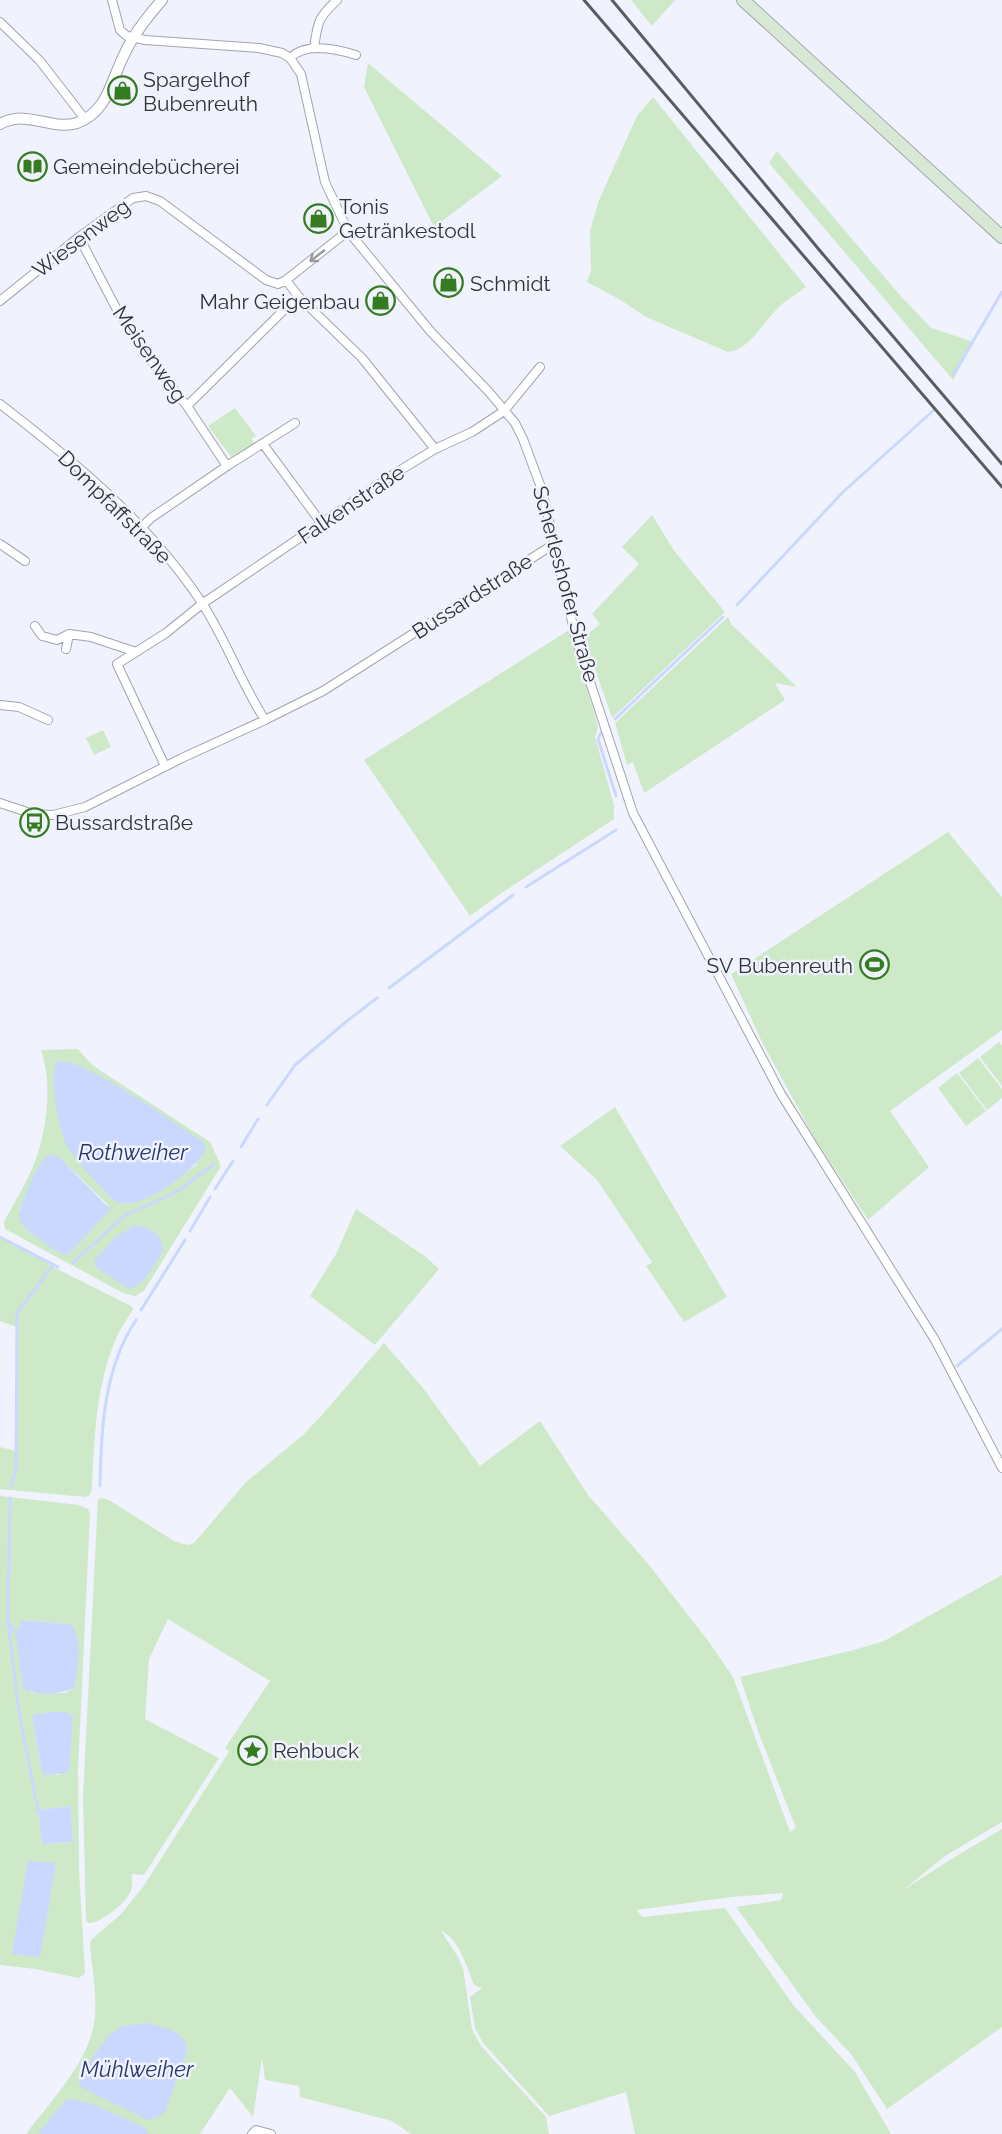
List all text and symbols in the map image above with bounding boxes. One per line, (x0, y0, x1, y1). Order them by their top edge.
place label: Spargelhof Bubenreuth (143, 67, 258, 116)
shop icon: Spargelhof Bubenreuth (106, 75, 138, 107)
library icon: Gemeindebücherei (16, 150, 48, 182)
place label: Gemeindebücherei (53, 154, 240, 179)
street label: Wiesenweg (27, 193, 135, 283)
place label: Tonis Getränkestodl (339, 194, 476, 243)
shop icon: Tonis Getränkestodl (302, 202, 334, 234)
one-way arrow (309, 249, 325, 262)
shop icon: Schmidt (433, 267, 465, 299)
place label: Schmidt (470, 271, 551, 296)
shop icon: Mahr Geigenbau (365, 285, 397, 317)
place label: Mahr Geigenbau (199, 289, 360, 314)
street label: Meisenweg (108, 301, 192, 407)
street label: Dompfaffstraße (53, 445, 177, 569)
street label: Falkenstraße (293, 459, 409, 549)
street label: Scherleshofer Straße (528, 483, 604, 685)
street label: Bussardstraße (407, 548, 537, 644)
bus stop icon: Bussardstraße (18, 806, 50, 838)
place label: Bussardstraße (55, 810, 193, 835)
sports icon: SV Bubenreuth (858, 949, 890, 981)
place label: SV Bubenreuth (707, 953, 853, 978)
water label: Rothweiher (78, 1139, 189, 1165)
place icon: Rehbuck (236, 1734, 268, 1766)
place label: Rehbuck (273, 1738, 359, 1763)
water label: Mühlweiher (80, 2056, 195, 2082)

